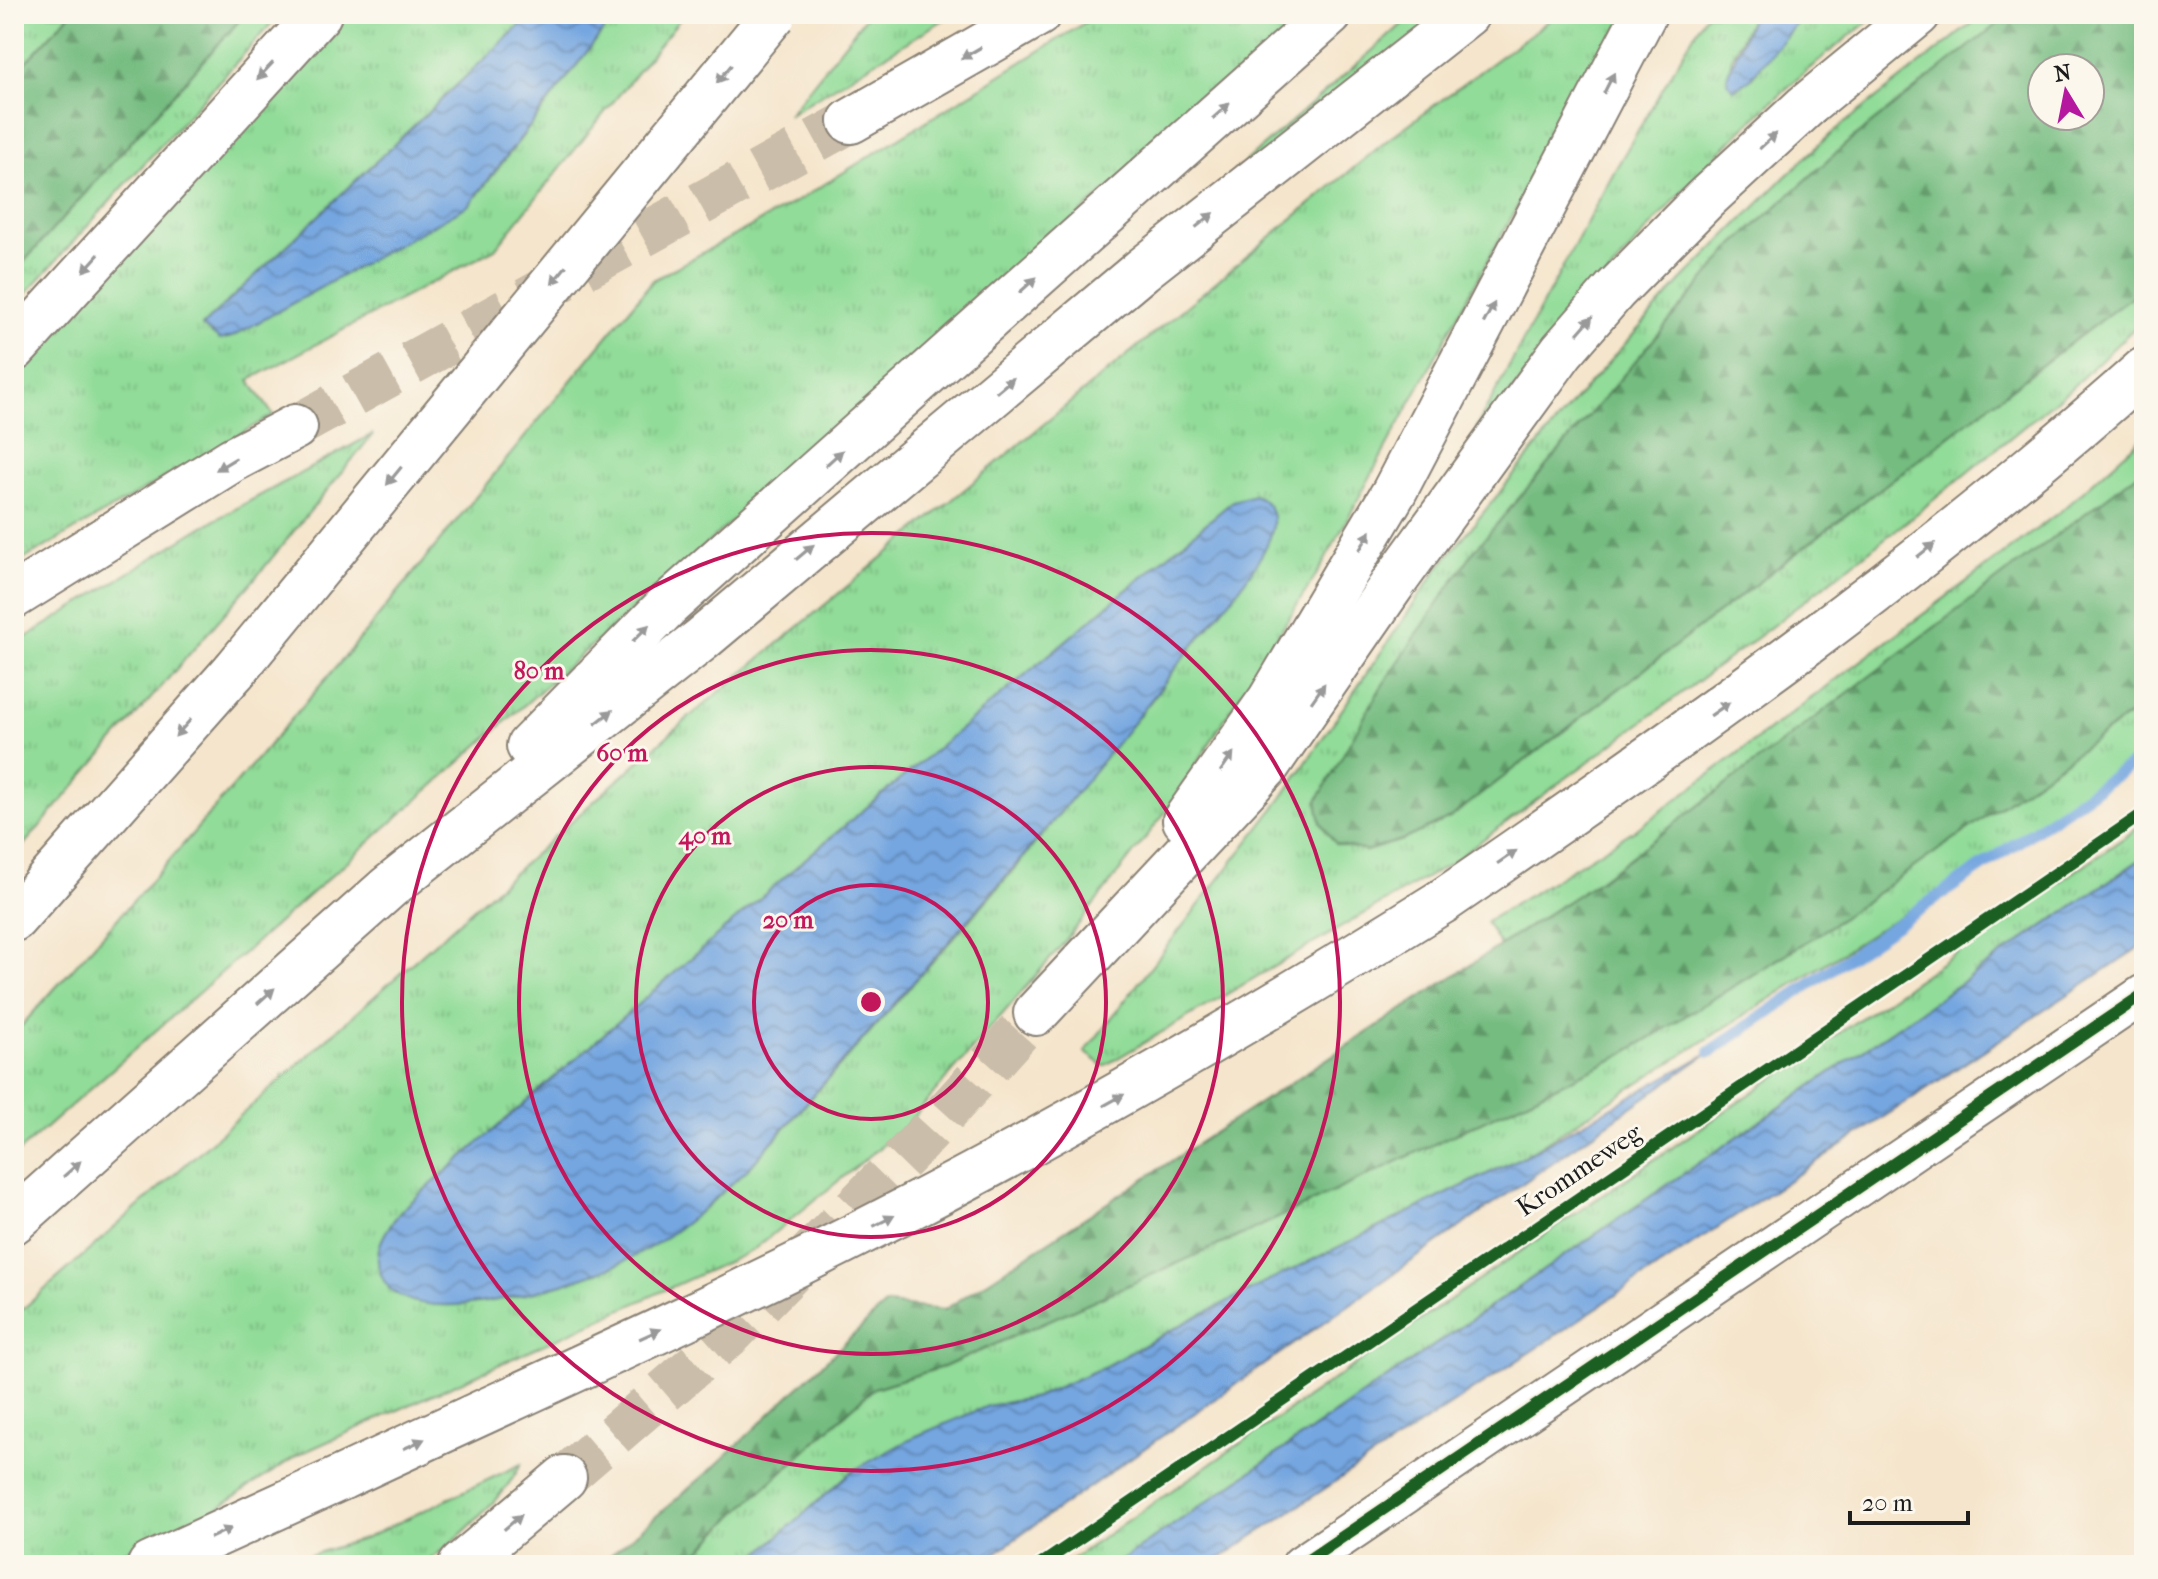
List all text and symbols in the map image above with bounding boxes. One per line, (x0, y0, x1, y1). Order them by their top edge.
one-way arrow (959, 46, 982, 60)
north arrow (2026, 52, 2106, 132)
text: N (2052, 59, 2073, 88)
one-way arrow (257, 61, 275, 80)
one-way arrow (716, 64, 733, 84)
one-way arrow (1602, 71, 1616, 94)
one-way arrow (1211, 102, 1230, 120)
one-way arrow (1759, 132, 1778, 150)
one-way arrow (1195, 213, 1215, 229)
one-way arrow (82, 254, 100, 273)
one-way arrow (551, 265, 568, 285)
one-way arrow (1018, 277, 1037, 295)
one-way arrow (1482, 302, 1496, 325)
one-way arrow (1576, 315, 1593, 335)
one-way arrow (994, 377, 1014, 394)
one-way arrow (823, 450, 843, 467)
one-way arrow (215, 457, 237, 471)
one-way arrow (386, 466, 403, 486)
one-way arrow (1357, 530, 1371, 552)
one-way arrow (1916, 542, 1936, 559)
one-way arrow (795, 544, 815, 561)
one-way arrow (631, 624, 650, 642)
text: 80 m (514, 657, 565, 685)
one-way arrow (1310, 682, 1325, 703)
one-way arrow (1710, 702, 1731, 717)
one-way arrow (594, 709, 614, 726)
one-way arrow (175, 718, 193, 737)
text: 60 m (596, 739, 649, 767)
one-way arrow (1219, 751, 1234, 772)
text: 40 m (678, 822, 732, 851)
one-way arrow (1496, 850, 1517, 865)
text: 20 m (763, 906, 814, 934)
one-way arrow (257, 988, 276, 1006)
centre of rings (857, 988, 885, 1016)
one-way arrow (1102, 1093, 1125, 1106)
street label: Krommeweg (1511, 1116, 1648, 1223)
one-way arrow (62, 1161, 82, 1178)
one-way arrow (872, 1215, 895, 1228)
one-way arrow (638, 1327, 661, 1341)
one-way arrow (402, 1437, 426, 1451)
scale bar (1850, 1475, 1968, 1525)
text: 20 m (1862, 1489, 1913, 1517)
one-way arrow (502, 1514, 522, 1531)
one-way arrow (210, 1526, 233, 1539)

